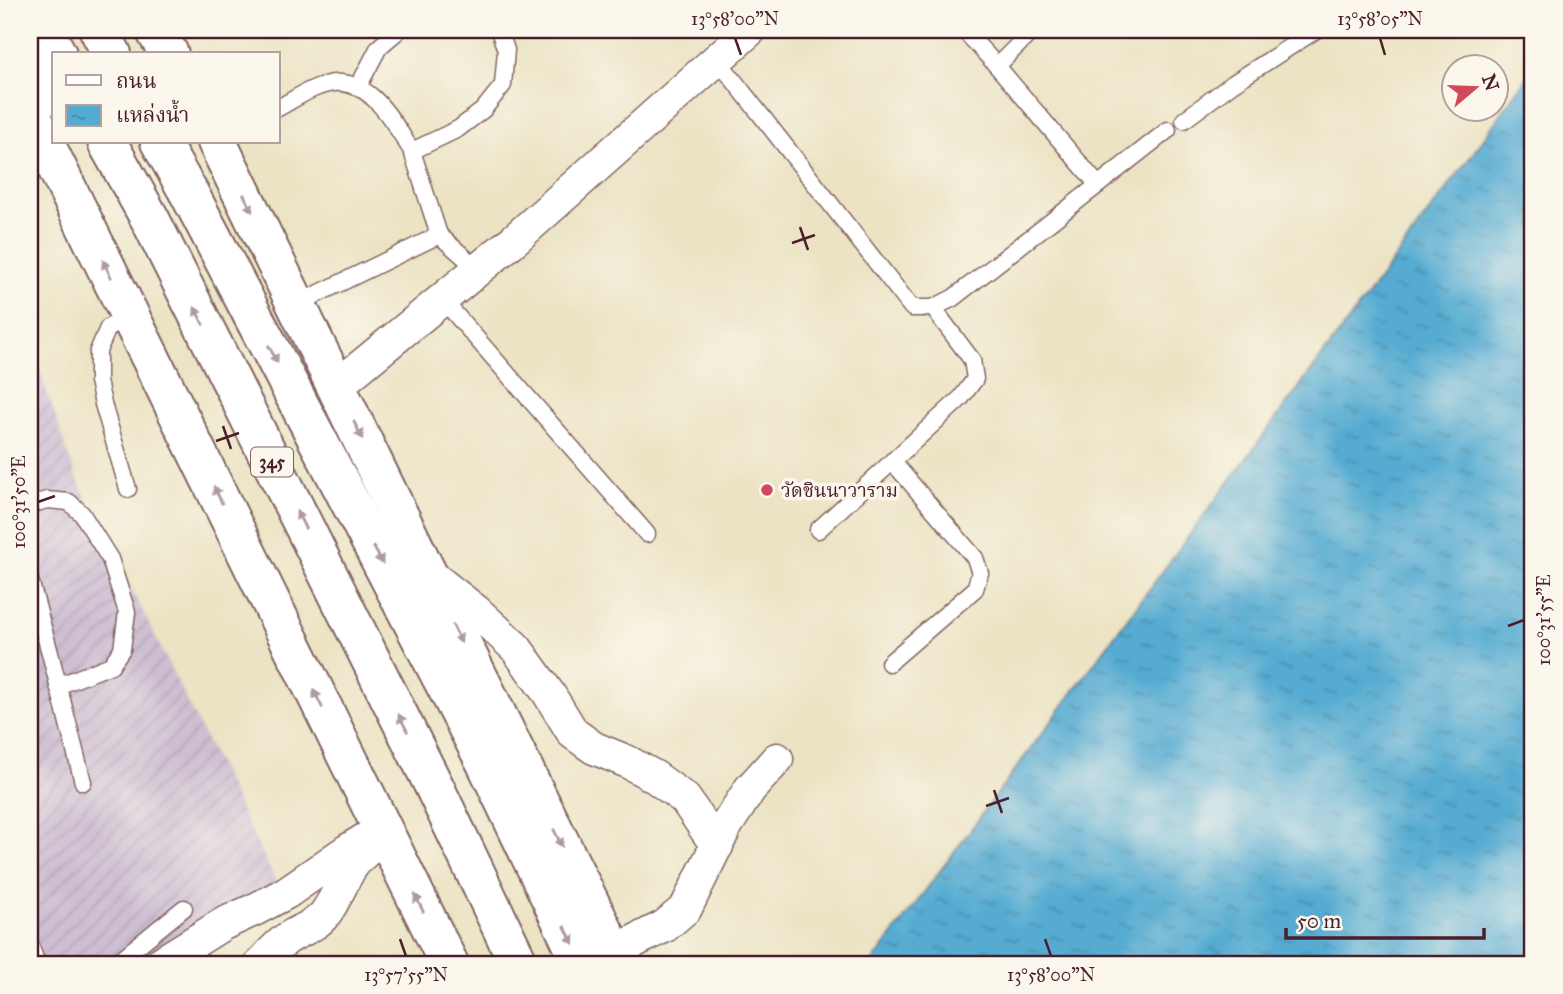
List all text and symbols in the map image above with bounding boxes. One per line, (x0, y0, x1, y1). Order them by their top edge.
text: 13°58'00"N (691, 8, 779, 30)
text: 13°58'05"N (1337, 8, 1423, 30)
legend (52, 52, 280, 144)
north arrow (1440, 52, 1510, 122)
text: ถนน (116, 68, 157, 94)
text: N (1477, 71, 1504, 94)
text: แหล่งน้ำ (116, 99, 189, 128)
one-way arrow (242, 193, 253, 213)
one-way arrow (101, 259, 112, 279)
one-way arrow (193, 306, 205, 326)
one-way arrow (267, 344, 278, 364)
one-way arrow (352, 420, 364, 440)
road number: 345 (251, 448, 293, 476)
text: 100°31'50"E (8, 455, 30, 549)
place label: วัดชินนาวาราม (781, 479, 898, 502)
marker: วัดชินนาวาราม (759, 482, 775, 498)
one-way arrow (212, 485, 223, 505)
one-way arrow (295, 509, 307, 529)
one-way arrow (372, 545, 384, 565)
text: 100°31'55"E (1533, 574, 1555, 666)
one-way arrow (452, 624, 463, 644)
one-way arrow (313, 689, 324, 709)
one-way arrow (397, 713, 408, 733)
one-way arrow (553, 828, 564, 848)
one-way arrow (413, 893, 424, 913)
scale bar (1286, 896, 1484, 940)
text: 50 m (1297, 908, 1342, 934)
one-way arrow (563, 925, 574, 946)
text: 13°57'55"N (364, 964, 448, 986)
text: 13°58'00"N (1007, 964, 1095, 986)

